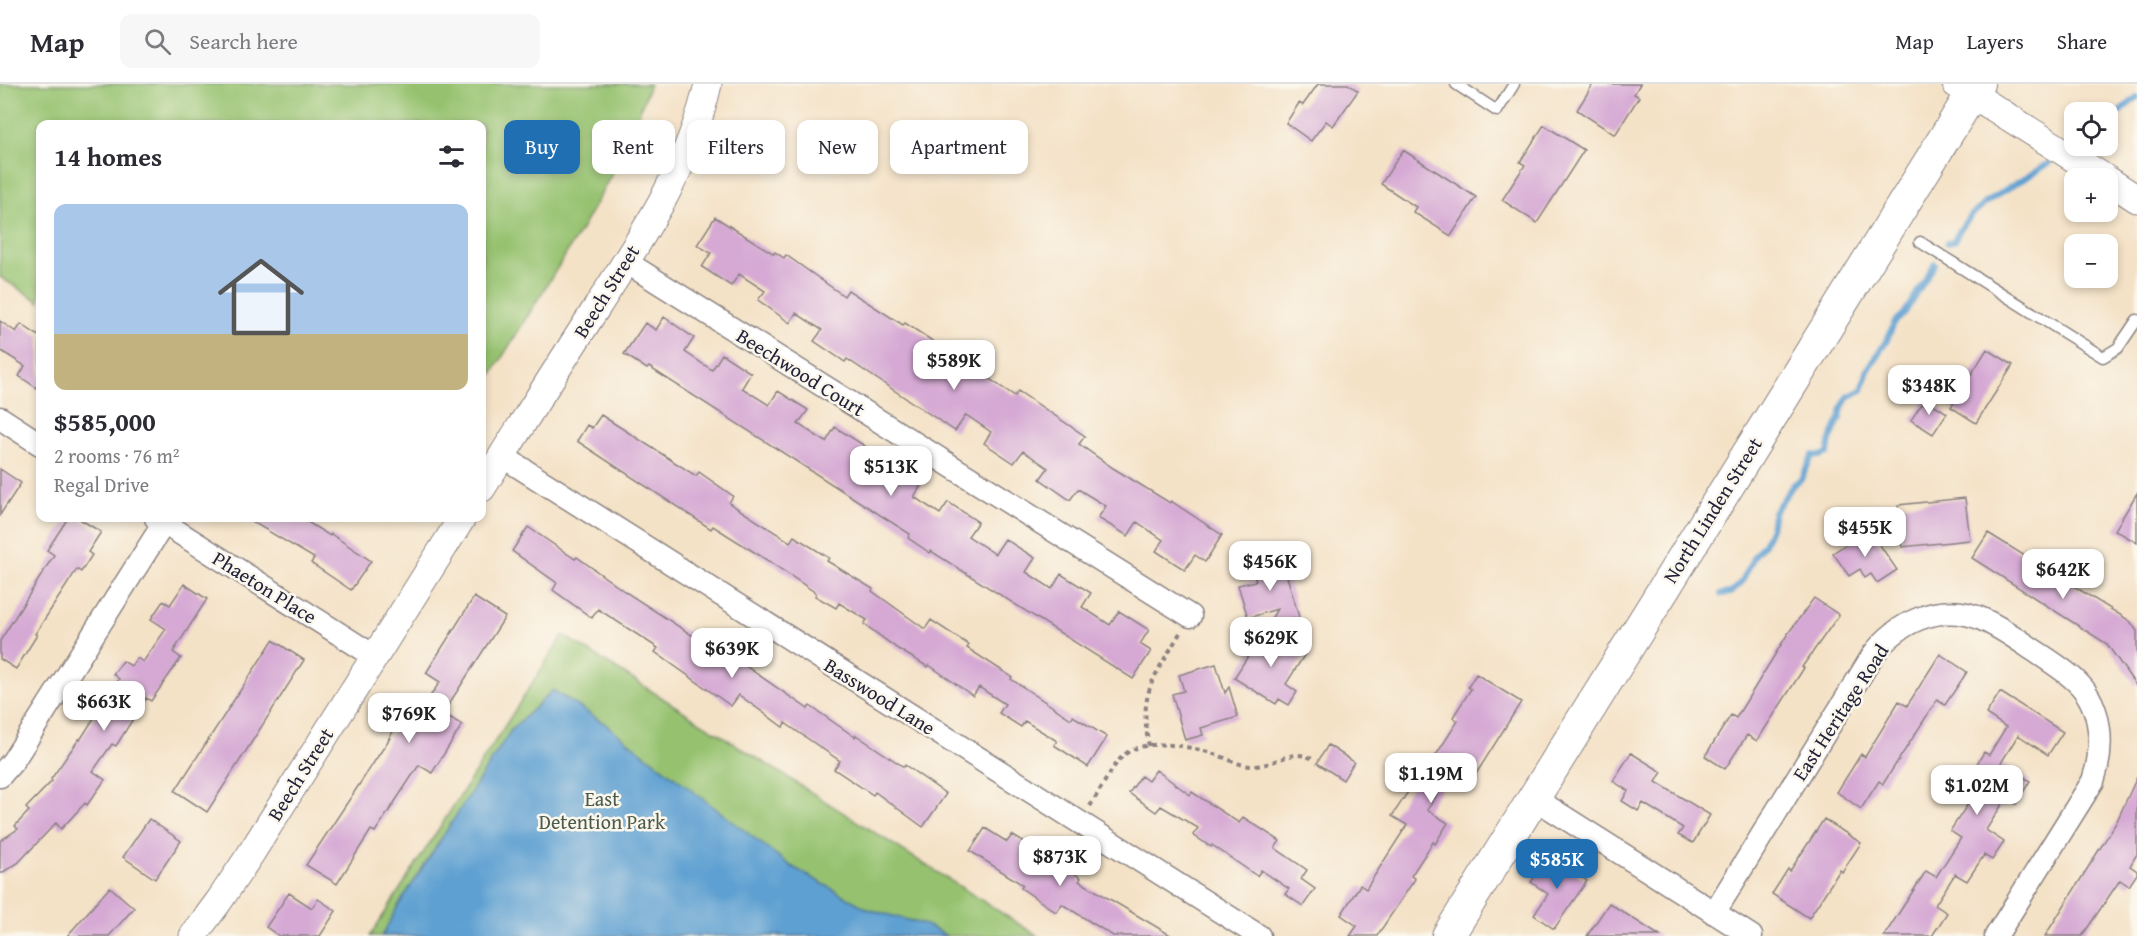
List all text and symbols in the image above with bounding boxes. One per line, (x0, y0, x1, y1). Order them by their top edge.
search box (120, 14, 540, 68)
text: Map (30, 21, 84, 62)
icon: search (141, 25, 174, 58)
text: Search here (189, 25, 298, 57)
text: Map (1895, 26, 1934, 57)
text: Layers (1967, 26, 2024, 57)
text: Share (2057, 26, 2107, 57)
map controls (2064, 102, 2118, 288)
button: locate (2064, 102, 2118, 156)
chip: Buy (504, 120, 580, 174)
chip: Rent (592, 120, 675, 174)
chip: Filters (687, 120, 785, 174)
chip: New (797, 120, 878, 174)
chip: Apartment (890, 120, 1028, 174)
text: 14 homes (54, 137, 162, 176)
icon: filters (435, 140, 468, 173)
button: + (2064, 168, 2118, 222)
button: − (2064, 234, 2118, 288)
street label: Beech Street (566, 239, 646, 343)
icon: home (207, 243, 315, 351)
street label: Beechwood Court (731, 321, 871, 423)
pin: $589K (912, 340, 996, 391)
text: $589K (927, 345, 981, 374)
pin: $348K (1887, 365, 1971, 416)
text: $348K (1902, 370, 1956, 399)
text: $585,000 (54, 402, 156, 441)
street label: North Linden Street (1655, 431, 1769, 589)
text: 2 rooms · 76 m² (54, 441, 180, 470)
pin: $513K (849, 446, 933, 497)
text: $513K (864, 451, 918, 480)
text: Regal Drive (54, 470, 149, 499)
pin: $455K (1823, 507, 1907, 558)
text: $455K (1838, 512, 1892, 541)
pin: $456K (1228, 541, 1312, 592)
street label: Phaeton Place (207, 543, 323, 631)
text: $456K (1243, 546, 1297, 575)
pin: $642K (2021, 549, 2105, 600)
text: $642K (2036, 554, 2090, 583)
pin: $629K (1229, 617, 1313, 668)
text: $629K (1244, 622, 1298, 651)
pin: $639K (690, 628, 774, 679)
text: $639K (705, 633, 759, 662)
street label: East Heritage Road (1785, 638, 1895, 786)
street label: Basswood Lane (819, 650, 941, 742)
pin: $663K (62, 681, 146, 732)
text: $663K (77, 686, 131, 715)
pin: $769K (367, 693, 451, 744)
text: $769K (382, 698, 436, 727)
street label: Beech Street (260, 722, 340, 826)
pin: $1.19M (1382, 753, 1480, 804)
text: $1.19M (1399, 758, 1463, 787)
pin: $1.02M (1928, 765, 2026, 816)
text: $1.02M (1945, 770, 2009, 799)
park label: East Detention Park (539, 784, 666, 836)
pin: $873K (1018, 836, 1102, 887)
pin: $585K (1515, 839, 1599, 890)
text: $873K (1033, 841, 1087, 870)
text: $585K (1530, 844, 1584, 873)

